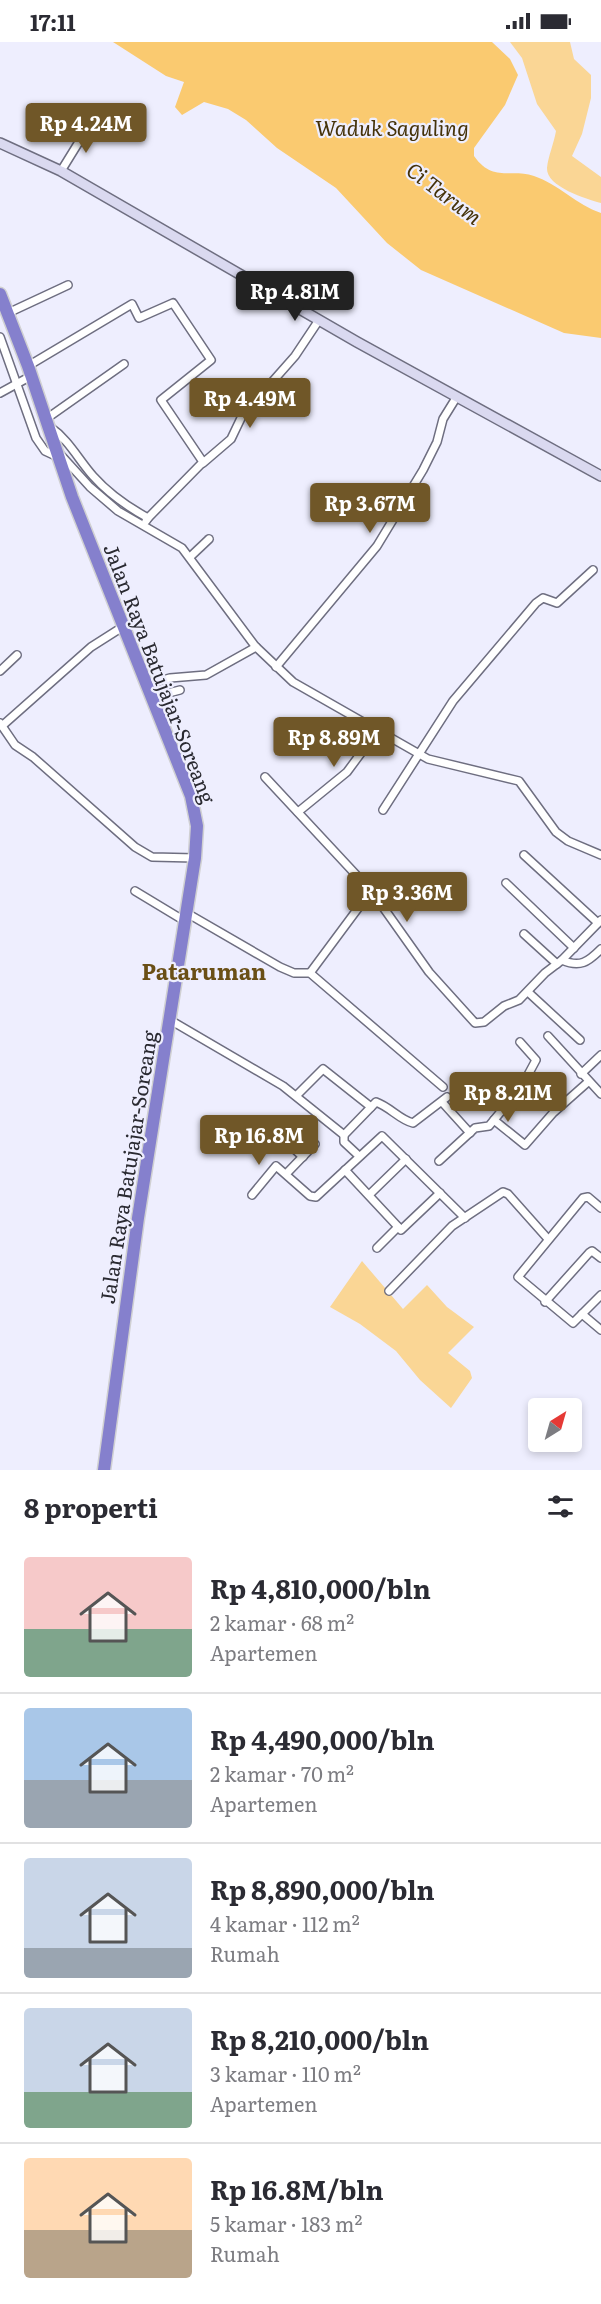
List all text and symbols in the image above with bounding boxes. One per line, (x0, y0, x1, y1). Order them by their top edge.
text: 17:11 (30, 5, 76, 38)
pin: Rp 4.24M (24, 103, 148, 154)
text: Rp 4.24M (40, 107, 132, 137)
water label: Waduk Saguling (315, 111, 469, 142)
water label: Ci Tarum (401, 153, 490, 231)
pin: Rp 4.81M (233, 271, 357, 322)
text: Rp 4.81M (250, 275, 340, 305)
pin: Rp 4.49M (188, 378, 312, 429)
text: Rp 4.49M (203, 382, 297, 412)
pin: Rp 3.67M (308, 483, 432, 534)
text: Rp 3.67M (324, 487, 416, 517)
street label: Jalan Raya Batujajar-Soreang (97, 539, 225, 808)
pin: Rp 8.89M (272, 717, 396, 768)
text: Rp 8.89M (287, 721, 381, 751)
pin: Rp 3.36M (345, 872, 469, 923)
text: Rp 3.36M (361, 876, 453, 906)
district label: Pataruman (142, 954, 266, 987)
street label: Jalan Raya Batujajar-Soreang (91, 1027, 164, 1306)
pin: Rp 8.21M (446, 1072, 570, 1123)
text: Rp 8.21M (464, 1076, 552, 1106)
pin: Rp 16.8M (197, 1115, 321, 1166)
text: Rp 16.8M (214, 1119, 304, 1149)
north arrow (528, 1398, 582, 1452)
map controls (528, 1398, 582, 1452)
text: 8 properti (24, 1487, 158, 1526)
icon: filters (544, 1490, 577, 1523)
text: Rp 4,810,000/bln (210, 1568, 431, 1607)
icon: home (72, 1581, 144, 1653)
text: 2 kamar · 68 m² (210, 1607, 354, 1637)
text: Apartemen (210, 1637, 318, 1667)
text: Rp 4,490,000/bln (210, 1719, 435, 1758)
icon: home (72, 1732, 144, 1804)
text: 2 kamar · 70 m² (210, 1758, 354, 1788)
text: Apartemen (210, 1788, 318, 1818)
text: Rp 8,890,000/bln (210, 1869, 435, 1908)
icon: home (72, 1882, 144, 1954)
text: 4 kamar · 112 m² (210, 1908, 360, 1938)
text: Rumah (210, 1938, 280, 1968)
text: Rp 8,210,000/bln (210, 2019, 429, 2058)
icon: home (72, 2032, 144, 2104)
text: 3 kamar · 110 m² (210, 2058, 361, 2088)
text: Apartemen (210, 2088, 318, 2118)
text: Rp 16.8M/bln (210, 2169, 384, 2208)
icon: home (72, 2182, 144, 2254)
text: 5 kamar · 183 m² (210, 2208, 362, 2238)
text: Rumah (210, 2238, 280, 2268)

